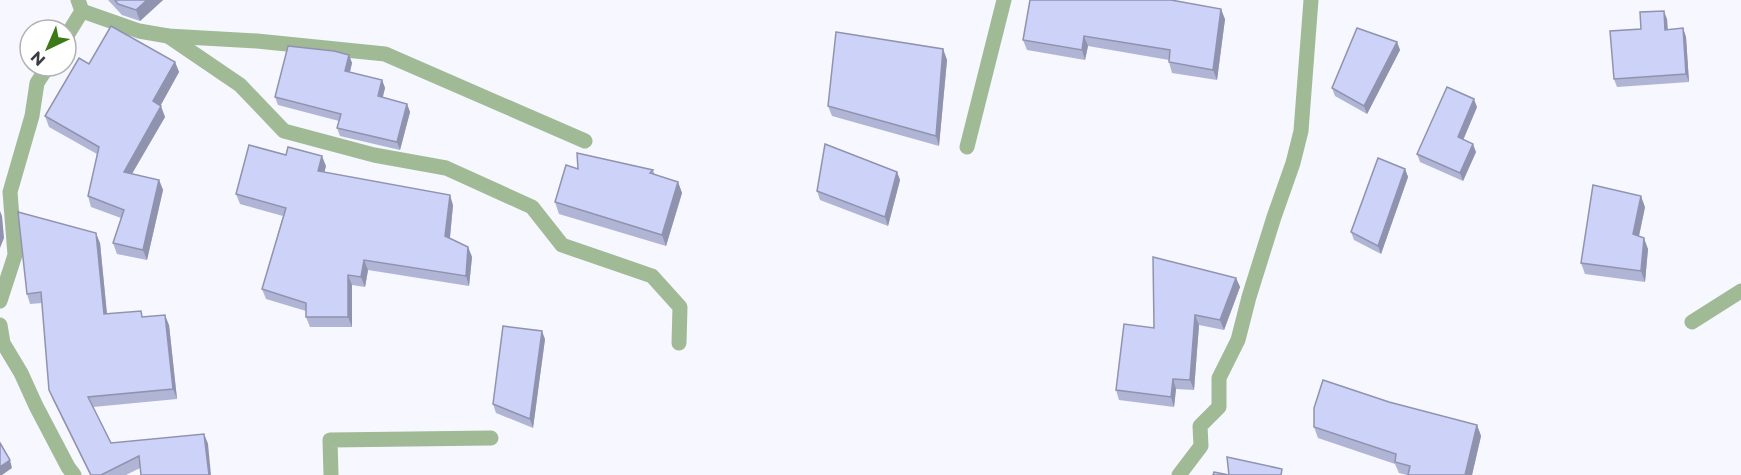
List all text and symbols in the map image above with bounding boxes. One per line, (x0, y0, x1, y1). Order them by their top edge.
north arrow (18, 18, 78, 78)
text: N (27, 47, 49, 70)

